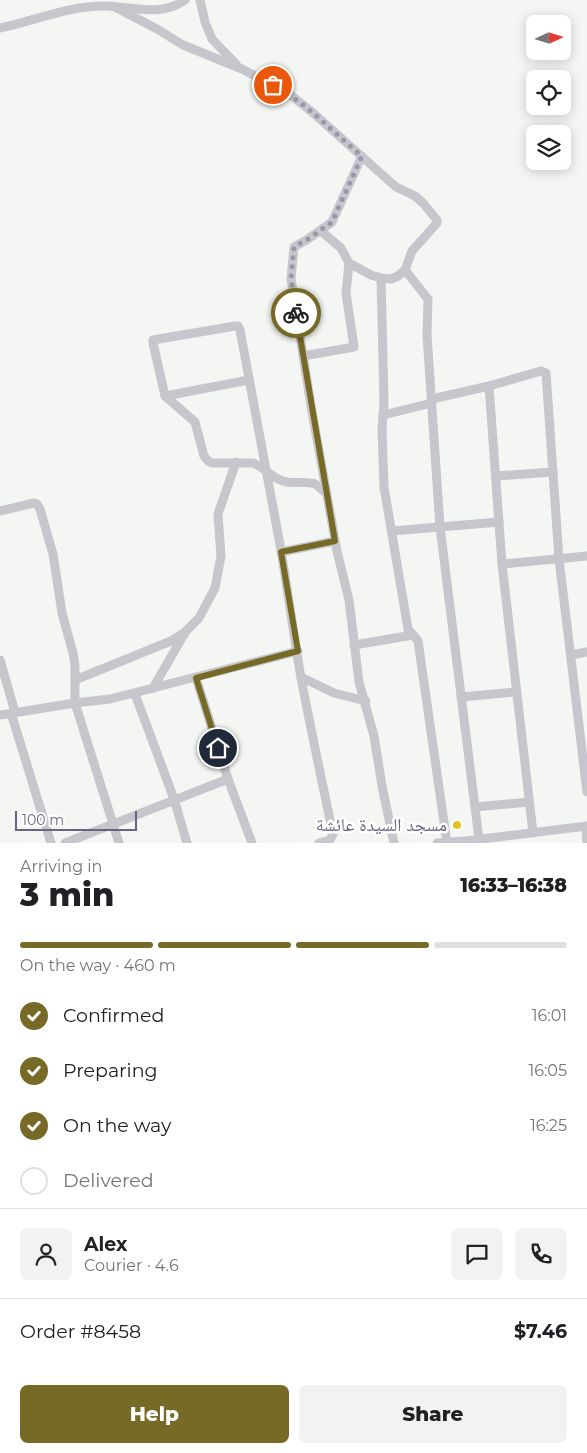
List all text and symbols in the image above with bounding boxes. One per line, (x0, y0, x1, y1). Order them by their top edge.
north arrow (526, 15, 571, 60)
map controls (526, 15, 571, 170)
pin (252, 64, 294, 106)
button: locate (526, 70, 571, 115)
icon: bag (259, 71, 287, 99)
button: layers (526, 125, 571, 170)
courier (271, 288, 321, 338)
icon: bike (282, 299, 310, 327)
pin (197, 727, 239, 769)
icon: home (204, 734, 232, 762)
scale bar (15, 808, 138, 831)
text: 100 m (22, 811, 64, 829)
place label: مسجد السيدة عائشة (316, 814, 447, 836)
marker: مسجد السيدة عائشة (451, 819, 463, 831)
text: Arriving in (20, 857, 102, 876)
text: 16:33–16:38 (460, 874, 567, 897)
text: 3 min (20, 875, 114, 914)
text: On the way · 460 m (20, 956, 176, 975)
icon: check (20, 1002, 48, 1030)
text: Confirmed (63, 1004, 164, 1027)
text: 16:01 (532, 1006, 567, 1025)
icon: check (20, 1057, 48, 1085)
text: Preparing (63, 1059, 158, 1082)
text: 16:05 (528, 1061, 567, 1080)
icon: check (20, 1112, 48, 1140)
text: On the way (63, 1114, 171, 1137)
text: 16:25 (530, 1116, 567, 1135)
text: Delivered (63, 1169, 154, 1192)
button: person (20, 1228, 72, 1280)
button: chat (451, 1228, 503, 1280)
button: phone (515, 1228, 567, 1280)
text: Alex (84, 1233, 127, 1256)
text: Courier · 4.6 (84, 1256, 179, 1275)
text: Order #8458 (20, 1320, 141, 1343)
text: $7.46 (514, 1320, 567, 1343)
button: Help (20, 1385, 289, 1443)
button: Share (299, 1385, 567, 1443)

